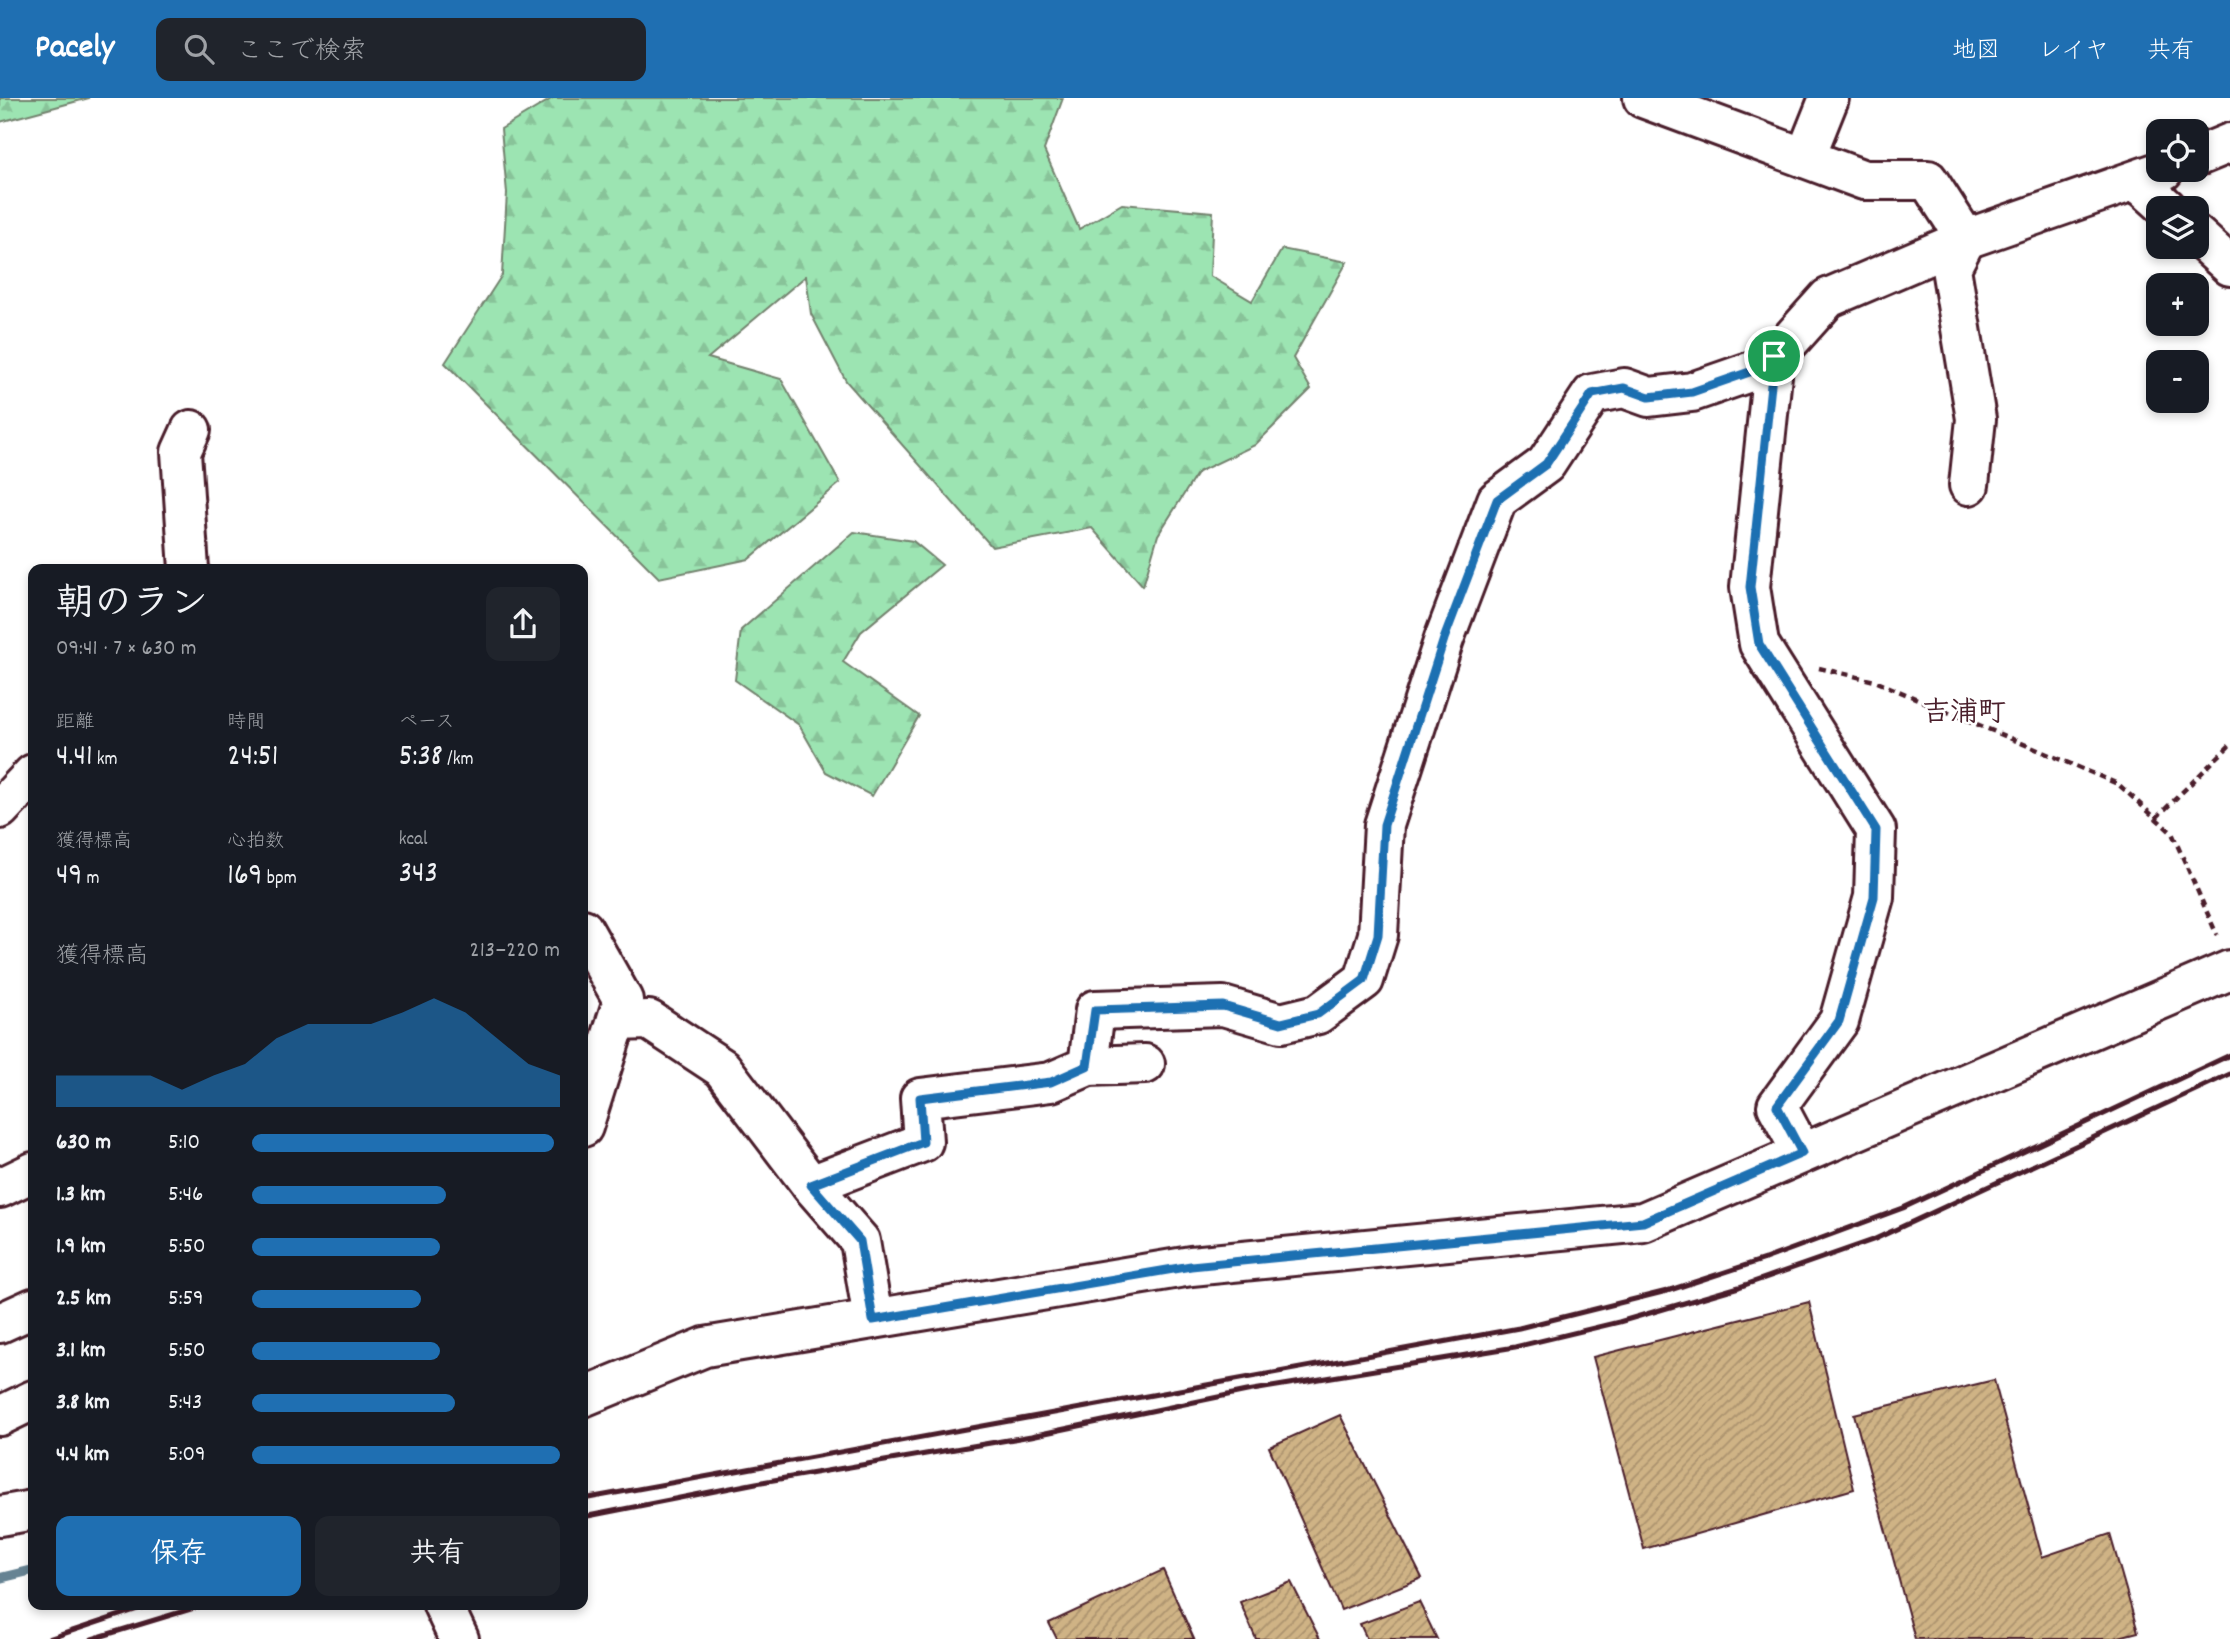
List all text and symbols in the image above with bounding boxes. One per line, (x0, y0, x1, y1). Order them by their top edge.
search box (156, 18, 646, 81)
text: Pacely (35, 26, 114, 73)
icon: search (180, 30, 218, 68)
text: ここで検索 (236, 34, 366, 71)
text: 地図 (1952, 35, 2000, 69)
text: レイヤ (2038, 35, 2109, 69)
text: 共有 (2147, 35, 2195, 69)
map controls (2146, 119, 2209, 413)
button: locate (2146, 119, 2209, 182)
button: layers (2146, 196, 2209, 259)
button: + (2146, 273, 2209, 336)
pin (1744, 326, 1804, 386)
icon: arrive (1755, 337, 1793, 375)
button: − (2146, 350, 2209, 413)
text: 朝のラン (56, 579, 208, 634)
button: share (486, 587, 560, 661)
text: 09:41 · 7 × 630 m (56, 633, 197, 666)
district label: 吉浦町 (1922, 695, 2006, 735)
text: 距離 (56, 710, 94, 737)
text: 時間 (227, 710, 265, 737)
text: ペース (399, 710, 455, 737)
text: 4.41 (56, 737, 92, 780)
text: 24:51 (227, 737, 278, 780)
text: 5:38 (399, 737, 443, 780)
text: km (92, 747, 118, 774)
text: /km (443, 747, 474, 774)
text: kcal (399, 827, 428, 854)
text: 獲得標高 (56, 829, 132, 856)
text: 心拍数 (227, 829, 284, 856)
text: 343 (399, 854, 438, 897)
text: 49 (56, 856, 82, 899)
text: 169 (227, 856, 262, 899)
text: m (82, 866, 100, 893)
text: bpm (262, 866, 297, 893)
text: 213–220 m (470, 935, 560, 968)
text: 獲得標高 (56, 941, 148, 974)
text: 630 m (56, 1127, 111, 1160)
text: 5:10 (168, 1127, 200, 1160)
text: 1.3 km (56, 1179, 106, 1212)
text: 5:46 (168, 1179, 203, 1212)
text: 1.9 km (56, 1231, 106, 1264)
text: 5:50 (168, 1231, 206, 1264)
text: 2.5 km (56, 1283, 111, 1316)
text: 5:59 (168, 1283, 204, 1316)
text: 3.1 km (56, 1335, 106, 1368)
text: 5:50 (168, 1335, 206, 1368)
text: 3.8 km (56, 1387, 110, 1420)
text: 5:43 (168, 1387, 202, 1420)
text: 4.4 km (56, 1439, 109, 1472)
text: 5:09 (168, 1439, 206, 1472)
button: 保存 (56, 1516, 301, 1596)
button: 共有 (315, 1516, 560, 1596)

